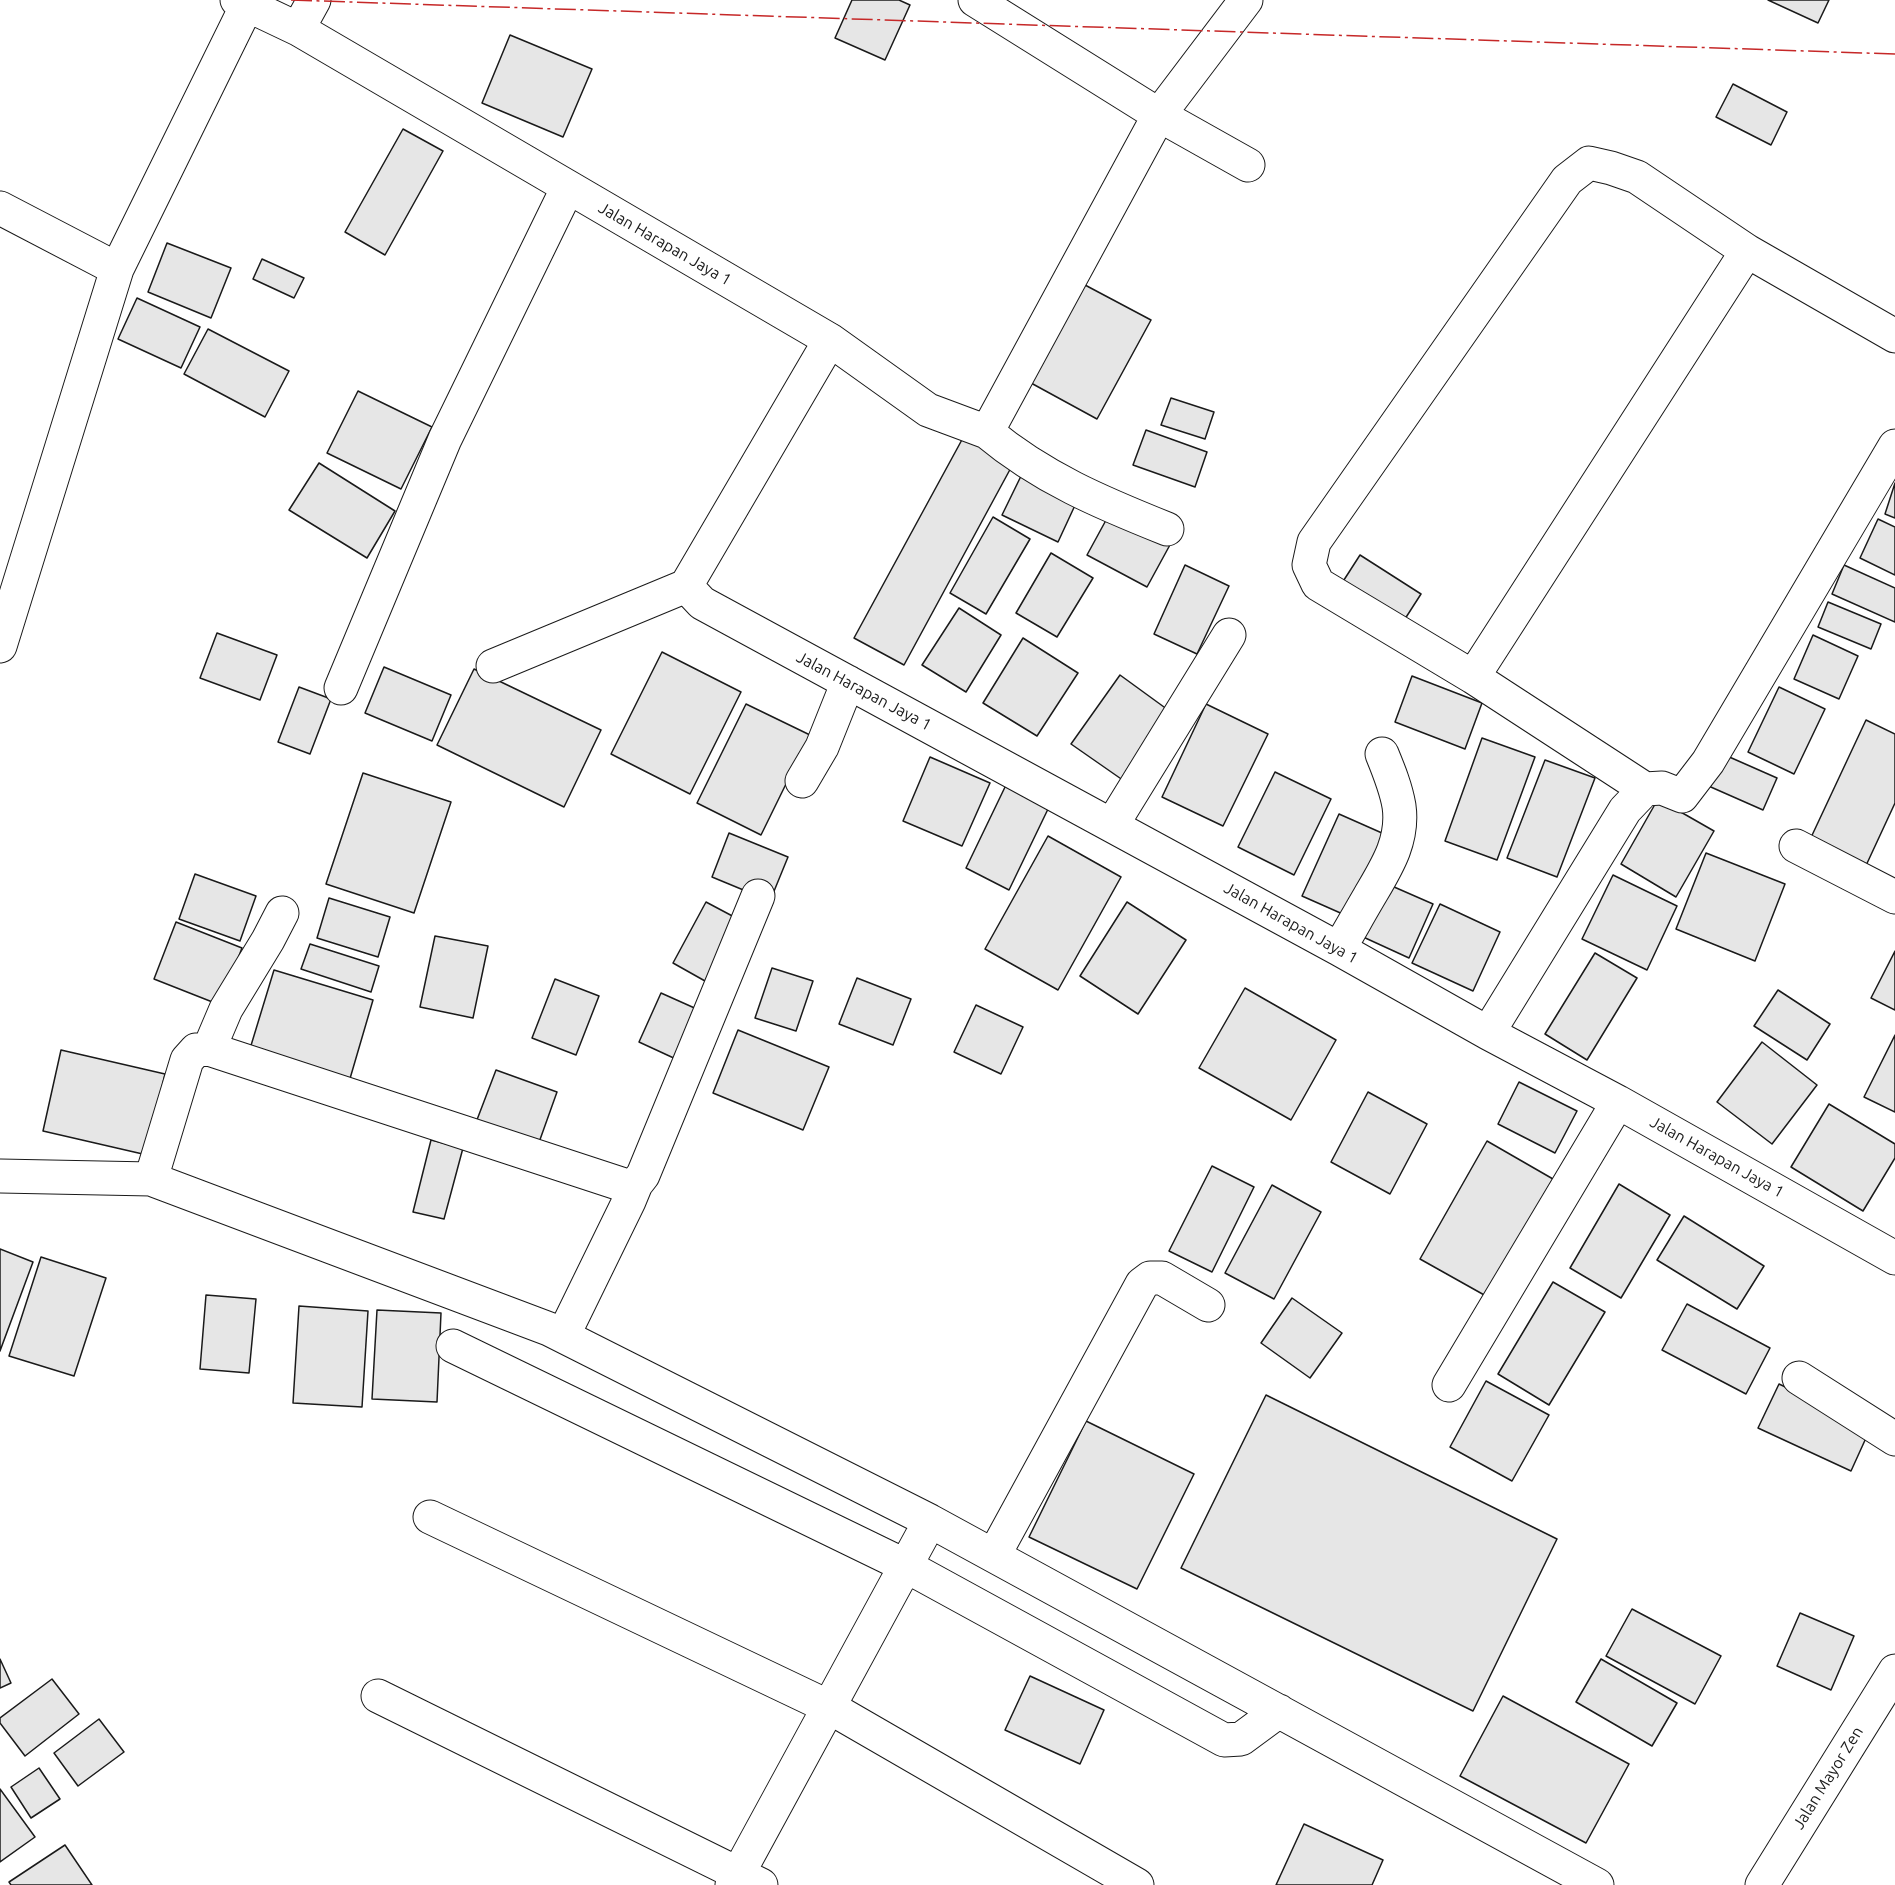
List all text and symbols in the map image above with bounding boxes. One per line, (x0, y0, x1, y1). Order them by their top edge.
street label: Jalan Harapan Jaya 1 (595, 198, 735, 290)
street label: Jalan Harapan Jaya 1 (793, 647, 935, 735)
street label: Jalan Harapan Jaya 1 (1221, 878, 1361, 968)
street label: Jalan Harapan Jaya 1 (1647, 1112, 1787, 1202)
street label: Jalan Mayor Zen (1789, 1723, 1867, 1833)

